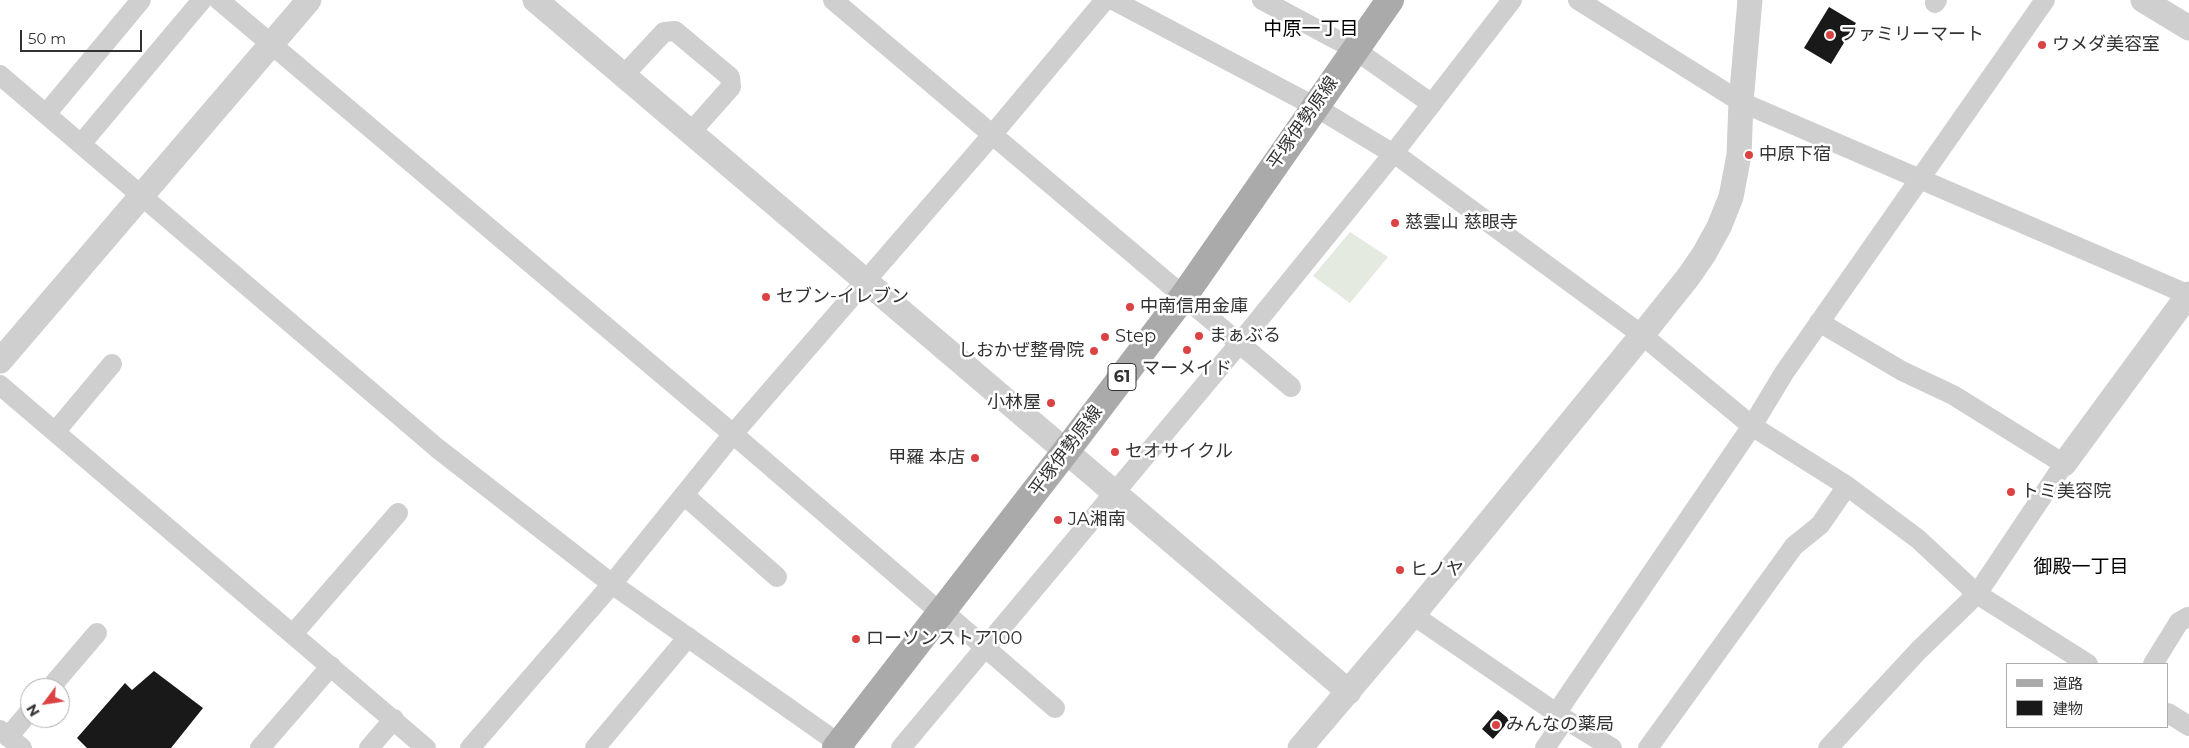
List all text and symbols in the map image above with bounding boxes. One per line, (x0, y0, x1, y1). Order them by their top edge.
district label: 中原一丁目 (1264, 18, 1358, 40)
scale bar (22, 20, 145, 52)
place label: ファミリーマート (1840, 24, 1984, 46)
text: 50 m (28, 29, 66, 48)
marker: ファミリーマート (1824, 29, 1836, 41)
place label: ウメダ美容室 (2052, 34, 2160, 56)
marker: ウメダ美容室 (2036, 39, 2048, 51)
street label: 平塚伊勢原線 (1263, 73, 1343, 173)
place label: 中原下宿 (1759, 144, 1831, 166)
marker: 中原下宿 (1743, 149, 1755, 161)
place label: 慈雲山 慈眼寺 (1405, 212, 1518, 234)
marker: 慈雲山 慈眼寺 (1389, 217, 1401, 229)
place label: セブン-イレブン (776, 286, 909, 308)
marker: セブン-イレブン (760, 291, 772, 303)
place label: 中南信用金庫 (1140, 296, 1248, 318)
marker: 中南信用金庫 (1124, 301, 1136, 313)
place label: まぁぶる (1209, 325, 1281, 347)
place label: Step (1115, 326, 1156, 348)
marker: まぁぶる (1193, 330, 1205, 342)
marker: Step (1099, 331, 1111, 343)
place label: しおかぜ整骨院 (958, 340, 1084, 362)
marker: マーメイド (1181, 344, 1193, 356)
marker: しおかぜ整骨院 (1088, 345, 1100, 357)
place label: マーメイド (1142, 358, 1232, 380)
road number: 61 (1108, 364, 1136, 391)
place label: 小林屋 (987, 392, 1041, 414)
marker: 小林屋 (1045, 397, 1057, 409)
street label: 平塚伊勢原線 (1025, 401, 1107, 501)
place label: セオサイクル (1125, 441, 1233, 463)
marker: セオサイクル (1109, 446, 1121, 458)
place label: 甲羅 本店 (888, 447, 965, 469)
marker: 甲羅 本店 (969, 452, 981, 464)
place label: トミ美容院 (2021, 481, 2111, 503)
marker: トミ美容院 (2005, 486, 2017, 498)
place label: JA湘南 (1068, 509, 1126, 531)
marker: JA湘南 (1052, 514, 1064, 526)
district label: 御殿一丁目 (2034, 556, 2128, 578)
place label: ヒノヤ (1410, 559, 1464, 581)
marker: ヒノヤ (1394, 564, 1406, 576)
place label: ローソンストア100 (866, 628, 1022, 650)
marker: ローソンストア100 (850, 633, 862, 645)
legend (2006, 663, 2169, 728)
text: 道路 (2053, 674, 2083, 693)
north arrow (20, 678, 70, 728)
text: 建物 (2053, 699, 2083, 718)
text: N (22, 701, 44, 720)
place label: みんなの薬局 (1506, 714, 1614, 736)
marker: みんなの薬局 (1490, 719, 1502, 731)

